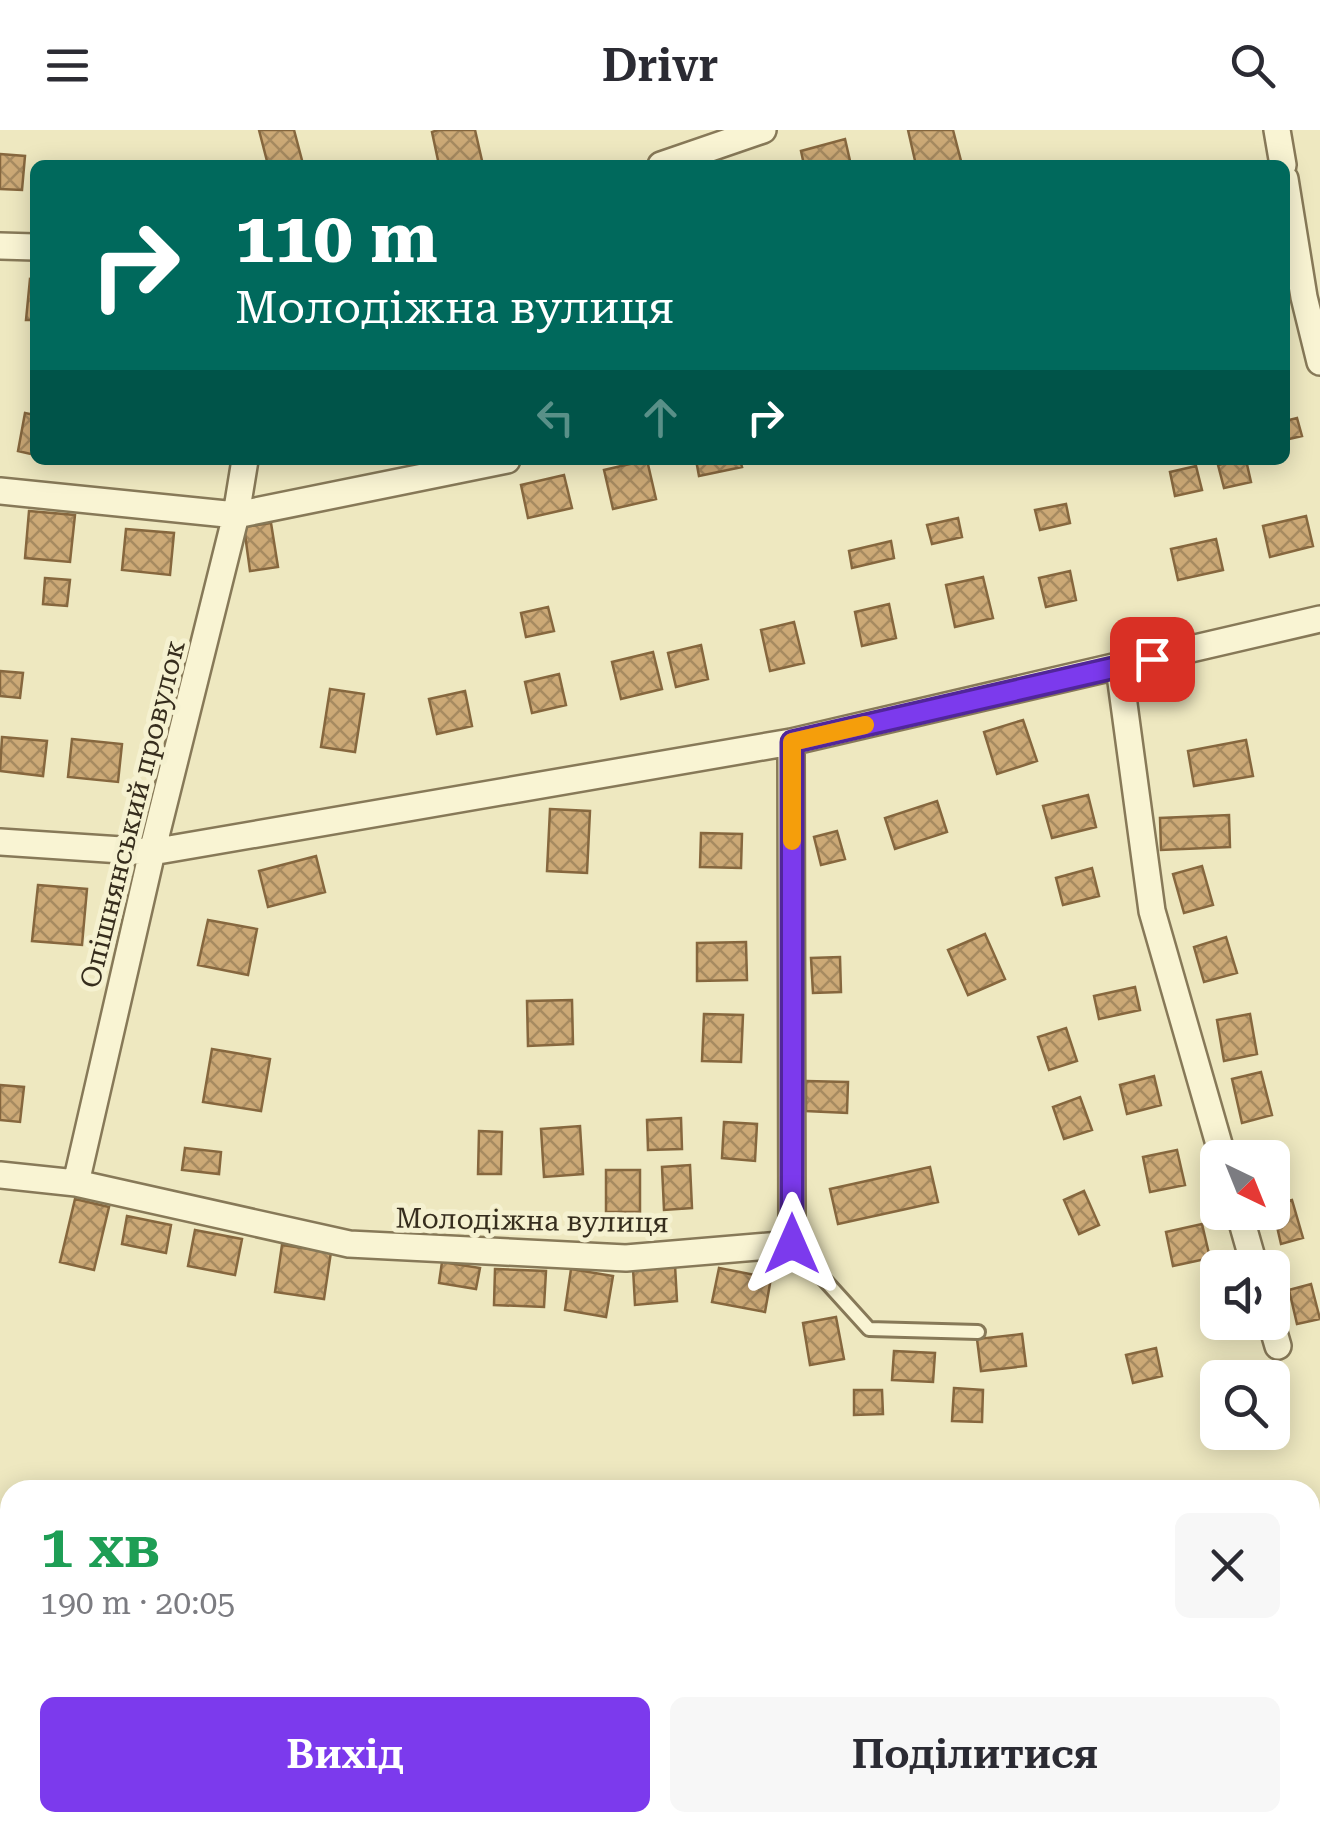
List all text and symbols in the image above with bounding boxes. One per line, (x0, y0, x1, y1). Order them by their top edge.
icon: menu (40, 38, 95, 93)
icon: search (1225, 38, 1280, 93)
text: Drivr (602, 39, 718, 92)
text: 110 m (235, 197, 438, 279)
icon: right (70, 200, 200, 330)
text: Молодіжна вулиця (235, 281, 674, 334)
icon: left (528, 390, 583, 445)
icon: ahead (633, 390, 688, 445)
icon: right (738, 390, 793, 445)
pin (1110, 617, 1195, 702)
icon: arrive (1125, 632, 1180, 687)
street label: Опішнянський провулок (73, 636, 192, 992)
north arrow (1200, 1140, 1290, 1230)
map controls (1200, 1140, 1290, 1450)
position arrow (740, 1192, 844, 1296)
street label: Молодіжна вулиця (395, 1202, 669, 1239)
button: sound (1200, 1250, 1290, 1340)
button: search (1200, 1360, 1290, 1450)
text: 1 хв (40, 1511, 160, 1582)
button: close (1175, 1513, 1280, 1618)
text: 190 m · 20:05 (40, 1584, 235, 1622)
button: Вихід (40, 1697, 650, 1812)
button: Поділитися (670, 1697, 1280, 1812)

